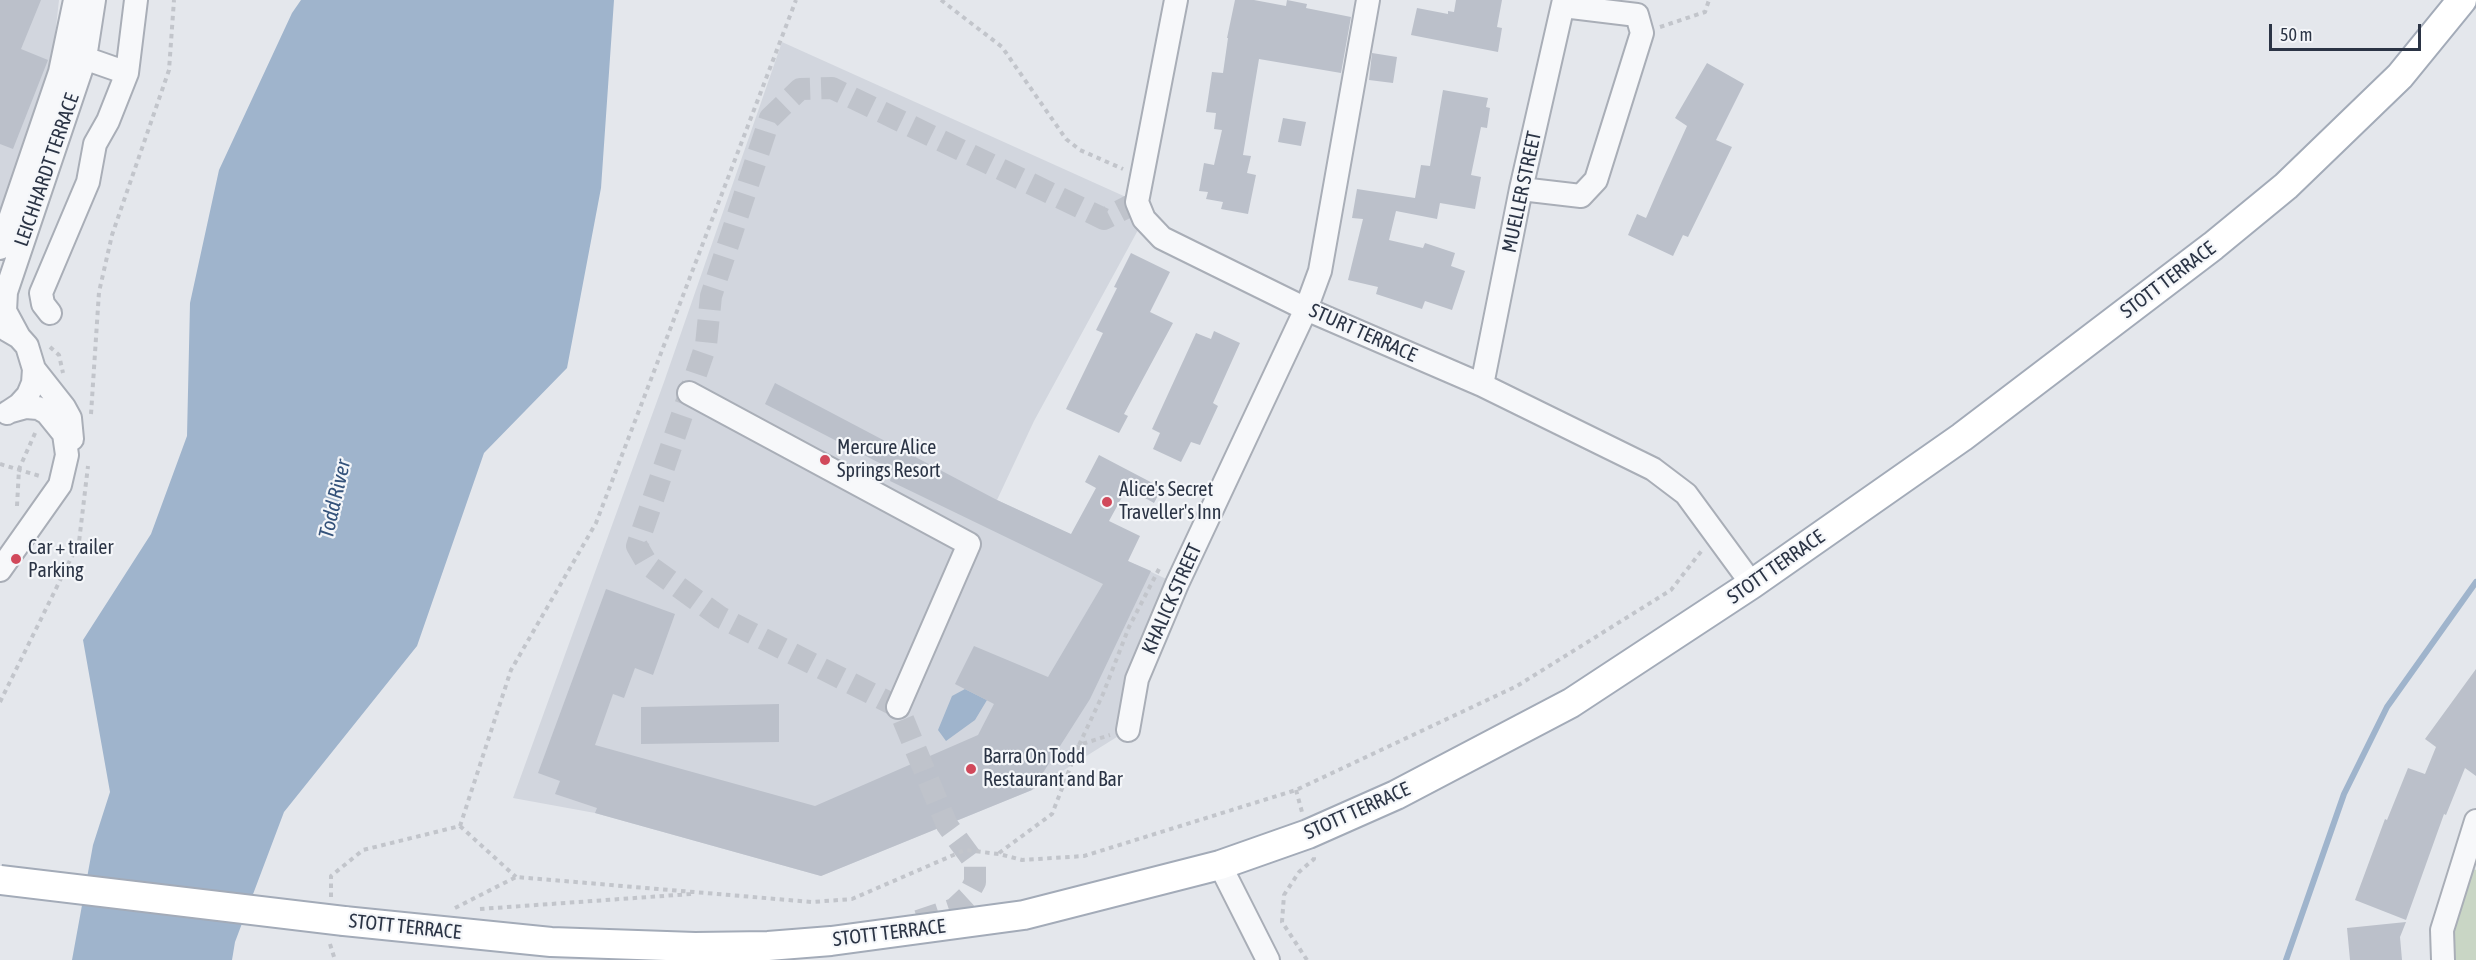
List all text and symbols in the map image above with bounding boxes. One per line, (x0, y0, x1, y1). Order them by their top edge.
scale bar (2272, 12, 2424, 50)
text: 50 m (2280, 24, 2312, 45)
street label: LEICHHARDT TERRACE (10, 90, 84, 250)
street label: MUELLER STREET (1497, 129, 1547, 255)
street label: STOTT TERRACE (2116, 236, 2220, 324)
street label: STURT TERRACE (1306, 299, 1420, 367)
place label: Mercure Alice Springs Resort (837, 436, 940, 483)
marker: Mercure Alice Springs Resort (818, 453, 832, 467)
water label: Todd River (314, 457, 356, 541)
place label: Alice's Secret Traveller's Inn (1119, 478, 1221, 525)
marker: Alice's Secret Traveller's Inn (1100, 495, 1114, 509)
street label: STOTT TERRACE (1723, 525, 1829, 609)
place label: Car + trailer Parking (28, 536, 113, 583)
street label: KHALICK STREET (1137, 540, 1207, 658)
marker: Car + trailer Parking (9, 552, 23, 566)
place label: Barra On Todd Restaurant and Bar (983, 745, 1123, 792)
marker: Barra On Todd Restaurant and Bar (964, 762, 978, 776)
street label: STOTT TERRACE (1301, 777, 1413, 845)
street label: STOTT TERRACE (348, 909, 462, 945)
street label: STOTT TERRACE (831, 914, 947, 952)

